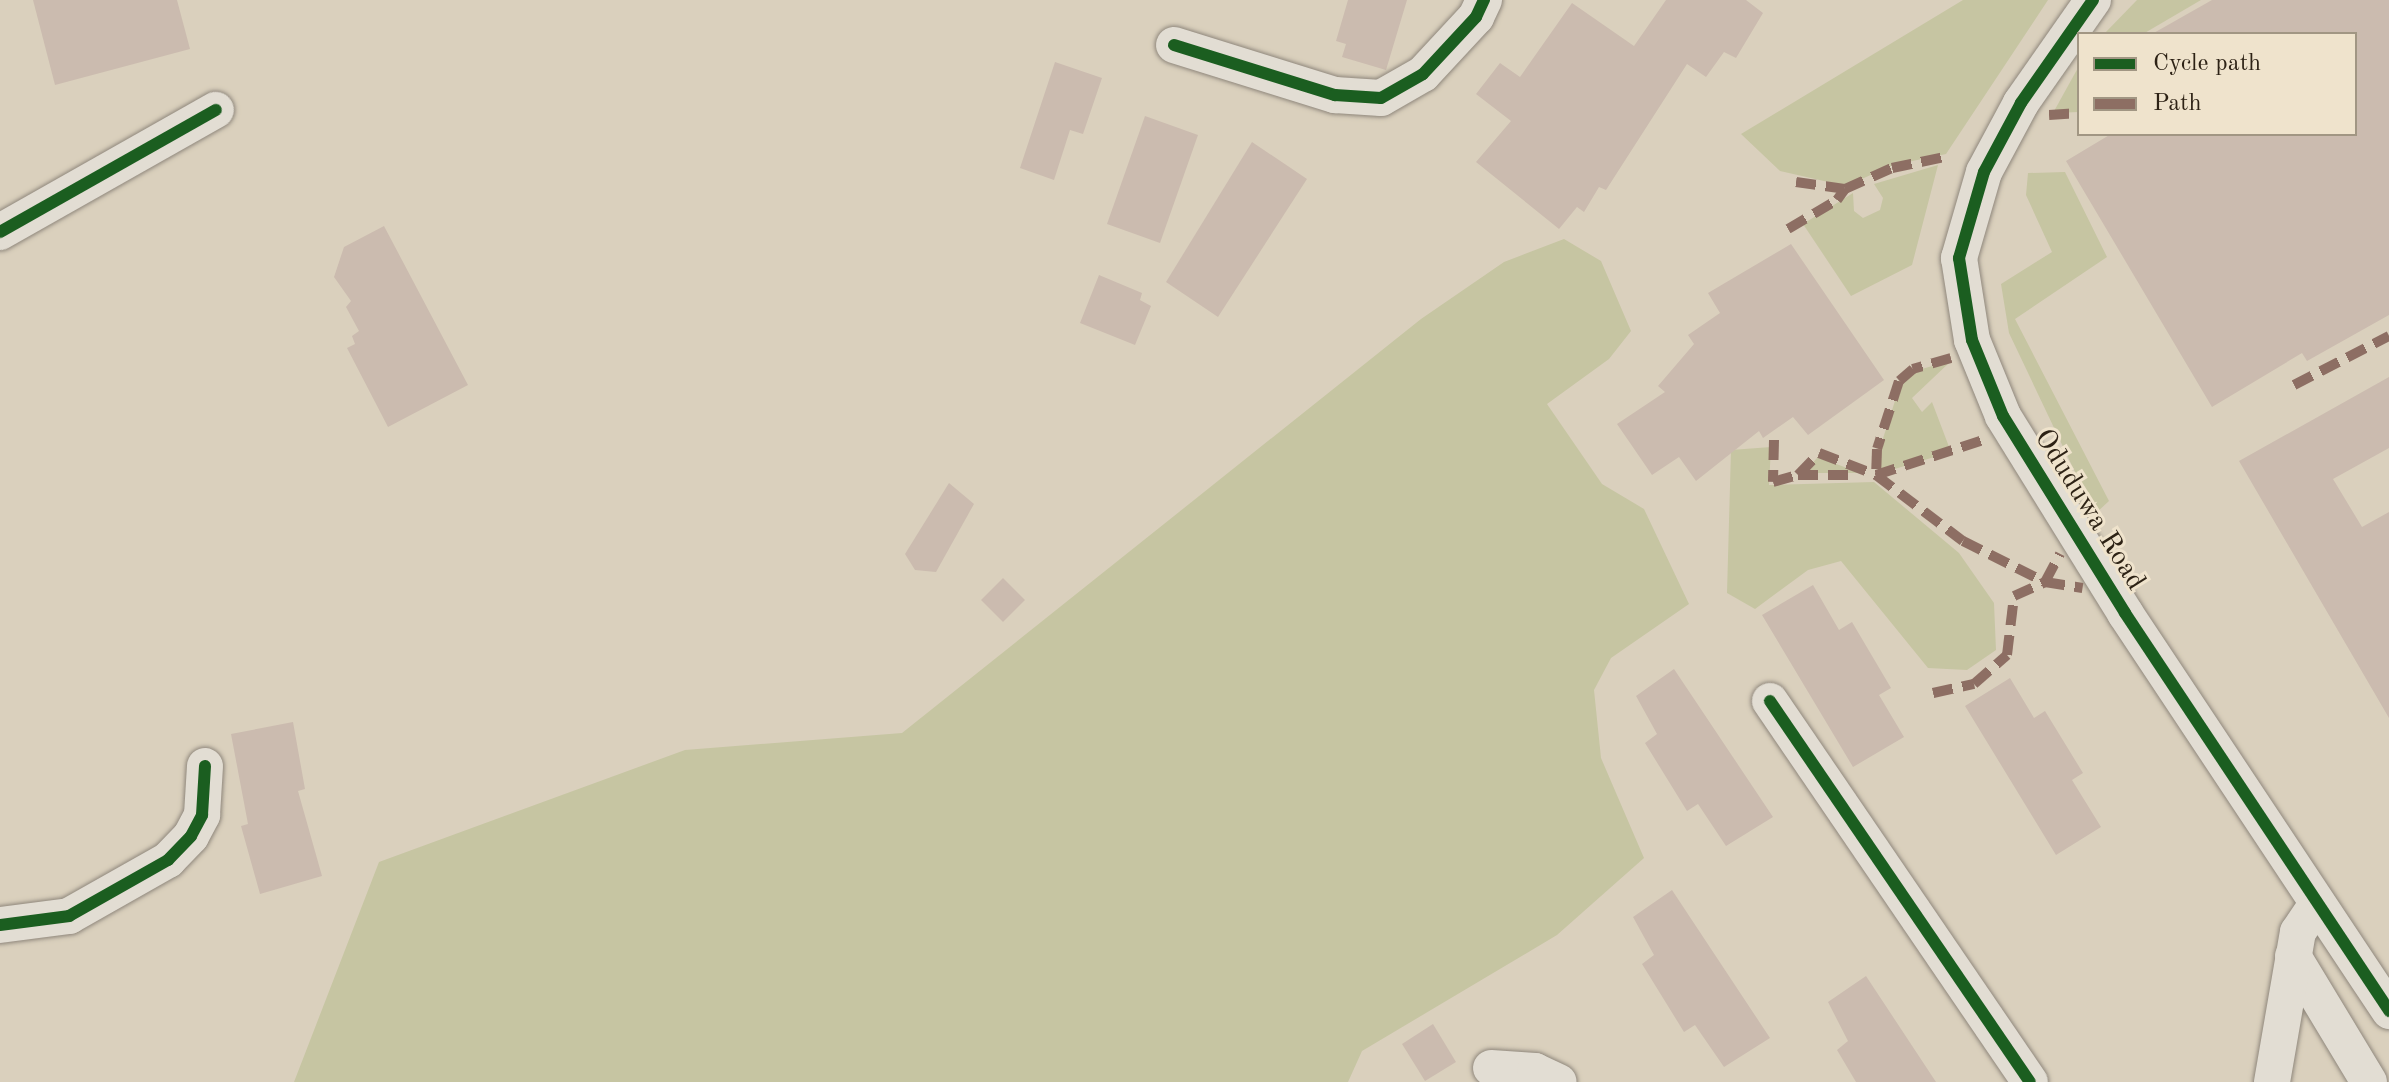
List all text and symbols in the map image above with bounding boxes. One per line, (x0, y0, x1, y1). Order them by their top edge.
legend (2077, 32, 2357, 136)
text: Cycle path (2153, 52, 2261, 76)
text: Path (2153, 92, 2202, 116)
street label: Oduduwa Road (2026, 423, 2152, 597)

